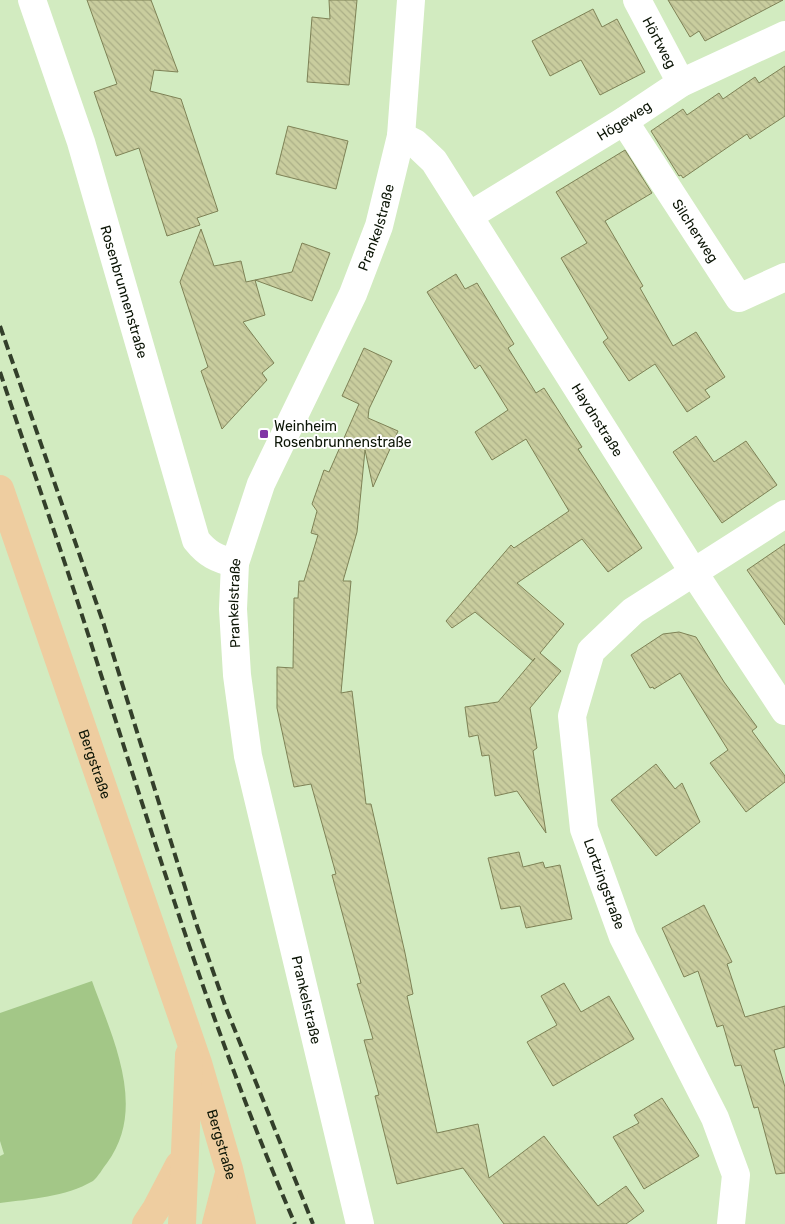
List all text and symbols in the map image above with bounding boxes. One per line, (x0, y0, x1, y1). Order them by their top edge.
street label: Hörtweg (639, 14, 680, 71)
street label: Högeweg (594, 97, 654, 144)
street label: Prankelstraße (354, 182, 397, 273)
street label: Silcherweg (669, 196, 722, 266)
street label: Rosenbrunnenstraße (97, 223, 152, 360)
street label: Haydnstraße (568, 380, 627, 460)
place label: Weinheim Rosenbrunnenstraße (274, 418, 412, 451)
marker: Weinheim Rosenbrunnenstraße (258, 428, 270, 440)
street label: Prankelstraße (224, 555, 245, 649)
street label: Bergstraße (75, 727, 115, 801)
street label: Lortzingstraße (580, 836, 628, 932)
street label: Prankelstraße (288, 954, 324, 1046)
street label: Bergstraße (203, 1107, 240, 1181)

